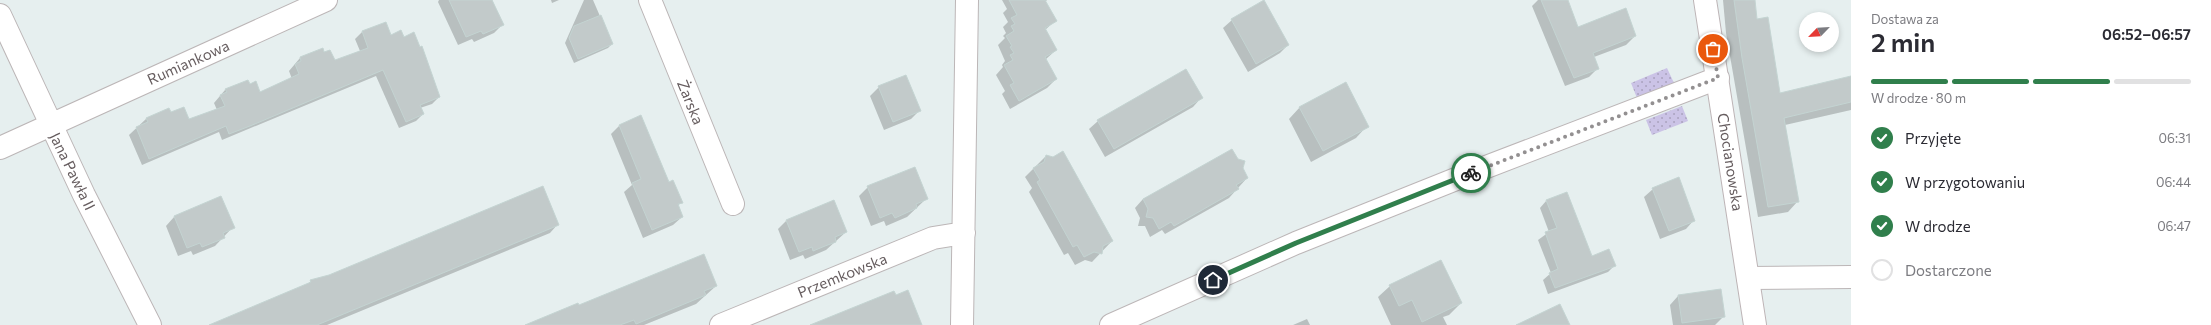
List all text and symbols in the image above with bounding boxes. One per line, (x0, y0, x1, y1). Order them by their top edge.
text: Dostawa za (1871, 11, 1939, 27)
north arrow (1799, 12, 1839, 52)
map controls (1799, 12, 1839, 52)
text: 06:52–06:57 (2102, 25, 2191, 43)
text: 2 min (1871, 26, 1935, 57)
pin (1696, 32, 1730, 66)
street label: Rumiankowa (144, 36, 232, 88)
icon: bag (1702, 38, 1724, 60)
street label: Żarska (674, 77, 708, 127)
text: W drodze · 80 m (1871, 90, 1966, 106)
street label: Chocianowska (1714, 112, 1748, 212)
icon: check (1871, 127, 1893, 149)
street label: Jana Pawła II (46, 129, 100, 213)
text: Przyjęte (1905, 129, 1961, 147)
text: 06:31 (2159, 130, 2191, 146)
courier (1451, 153, 1491, 193)
icon: bike (1460, 162, 1482, 184)
icon: check (1871, 171, 1893, 193)
text: W przygotowaniu (1905, 173, 2025, 191)
text: 06:44 (2156, 174, 2191, 190)
icon: check (1871, 215, 1893, 237)
text: W drodze (1905, 217, 1971, 235)
text: 06:47 (2157, 218, 2191, 234)
street label: Przemkowska (795, 249, 889, 301)
text: Dostarczone (1905, 261, 1992, 279)
pin (1196, 263, 1230, 297)
icon: home (1202, 269, 1224, 291)

